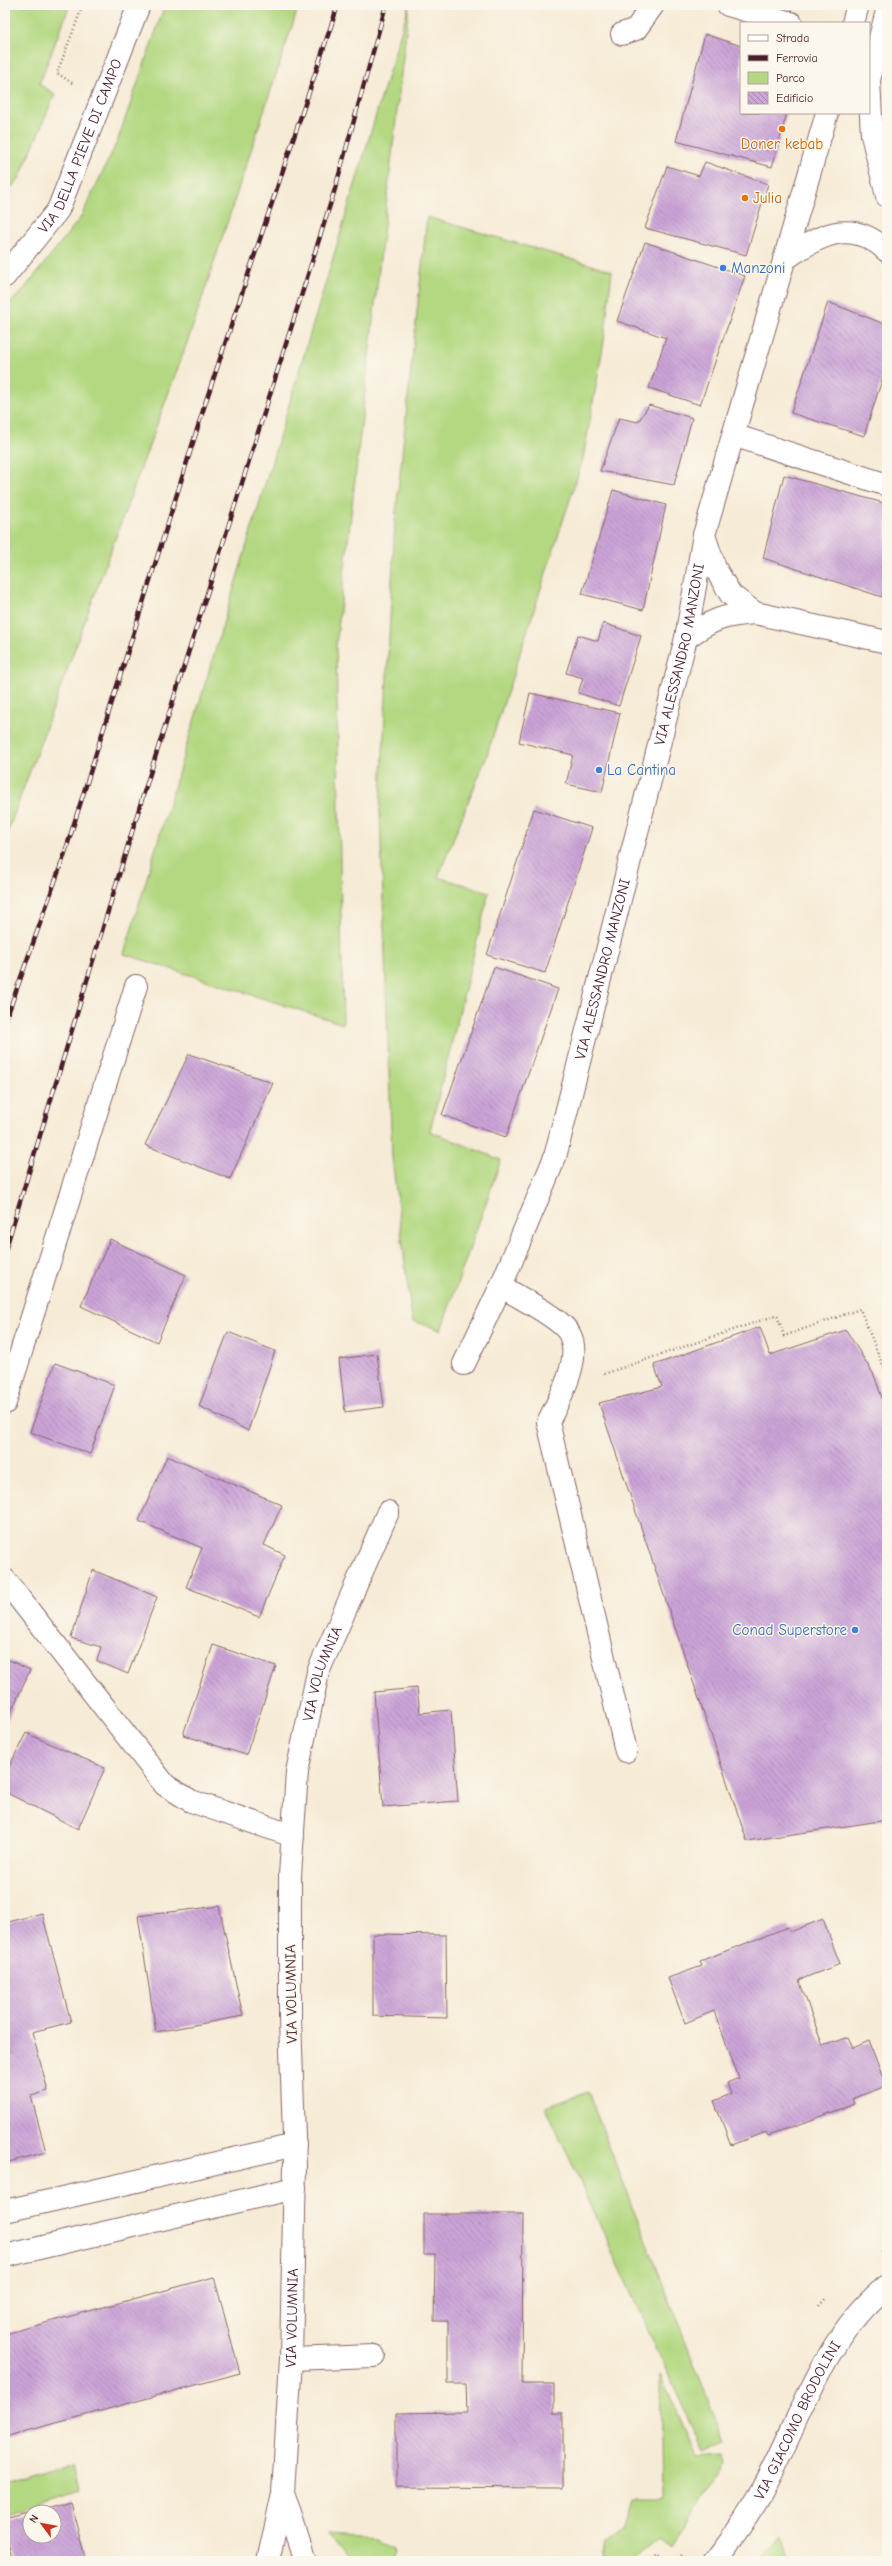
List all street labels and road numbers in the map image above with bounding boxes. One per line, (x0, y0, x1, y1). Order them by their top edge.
street label: VIA DELLA PIEVE DI CAMPO (34, 56, 126, 237)
street label: VIA ALESSANDRO MANZONI (650, 562, 708, 747)
street label: VIA ALESSANDRO MANZONI (571, 877, 634, 1061)
street label: VIA VOLUMNIA (299, 1623, 346, 1723)
street label: VIA VOLUMNIA (281, 1944, 301, 2044)
street label: VIA VOLUMNIA (282, 2268, 302, 2368)
street label: VIA GIACOMO BRODOLINI (750, 2337, 845, 2503)

